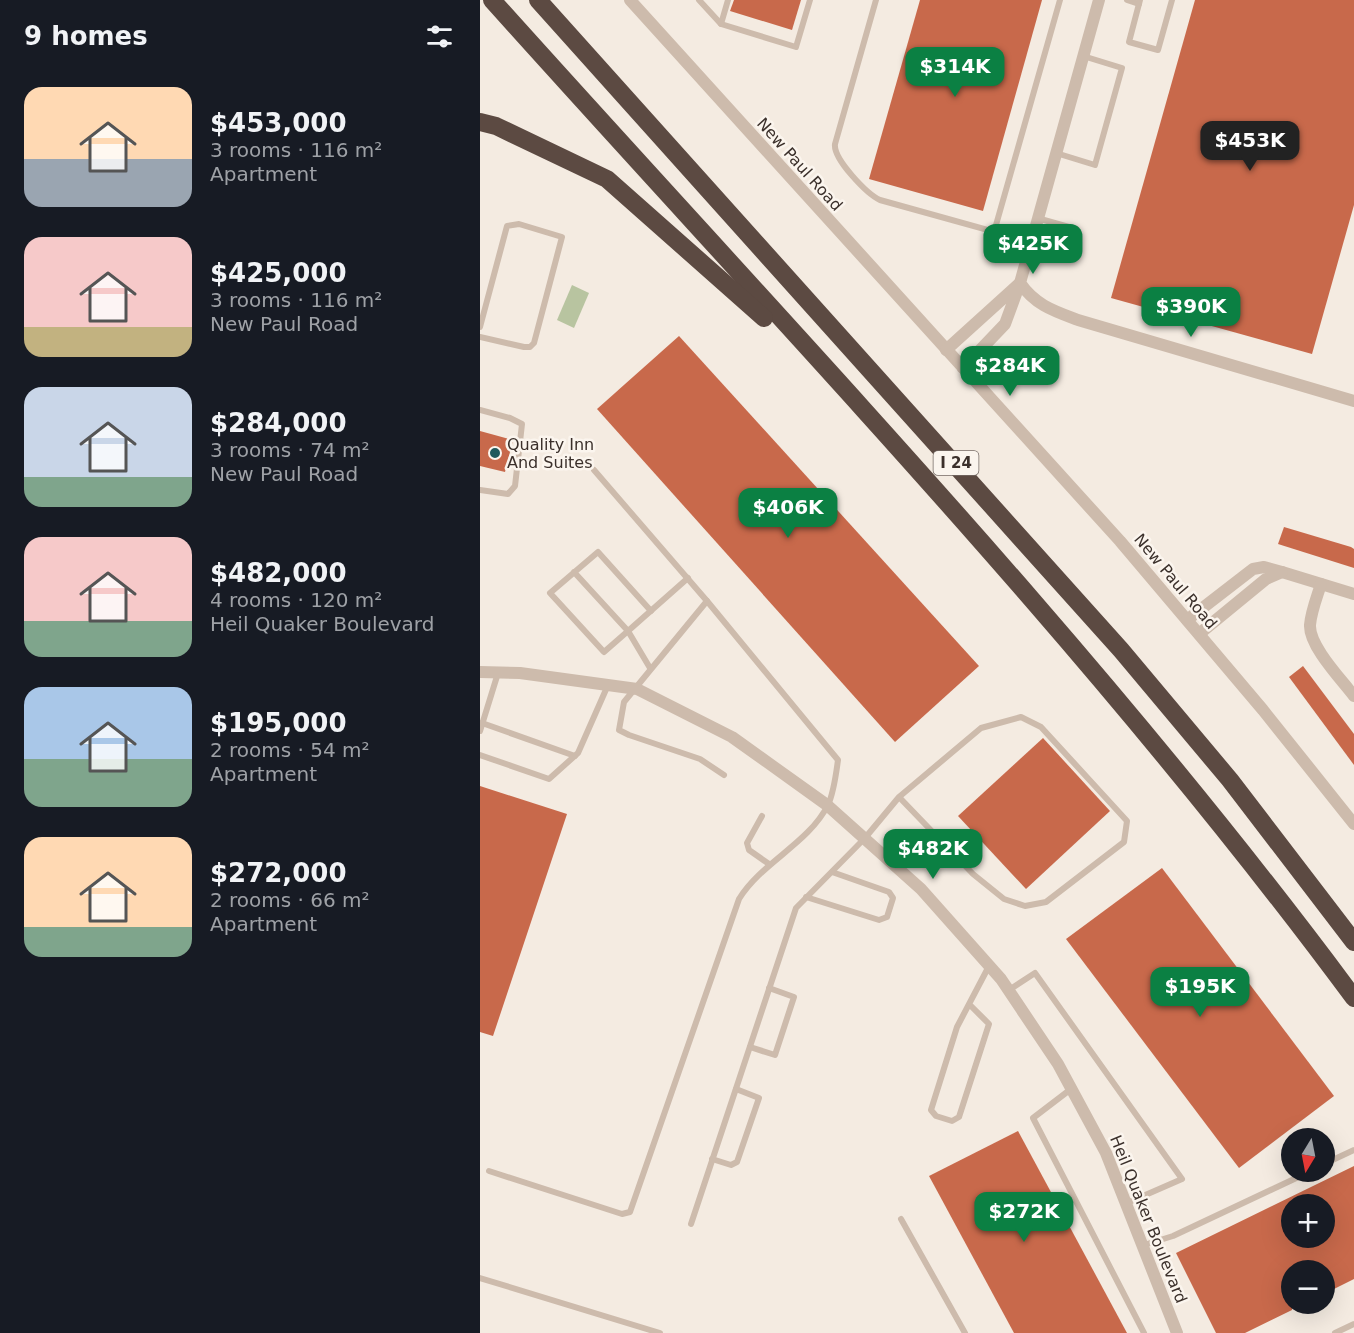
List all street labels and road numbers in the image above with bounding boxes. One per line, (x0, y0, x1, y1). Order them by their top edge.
street label: New Paul Road (753, 114, 846, 215)
road number: I 24 (934, 451, 978, 475)
street label: New Paul Road (1130, 530, 1221, 633)
street label: Heil Quaker Boulevard (1106, 1132, 1191, 1306)

